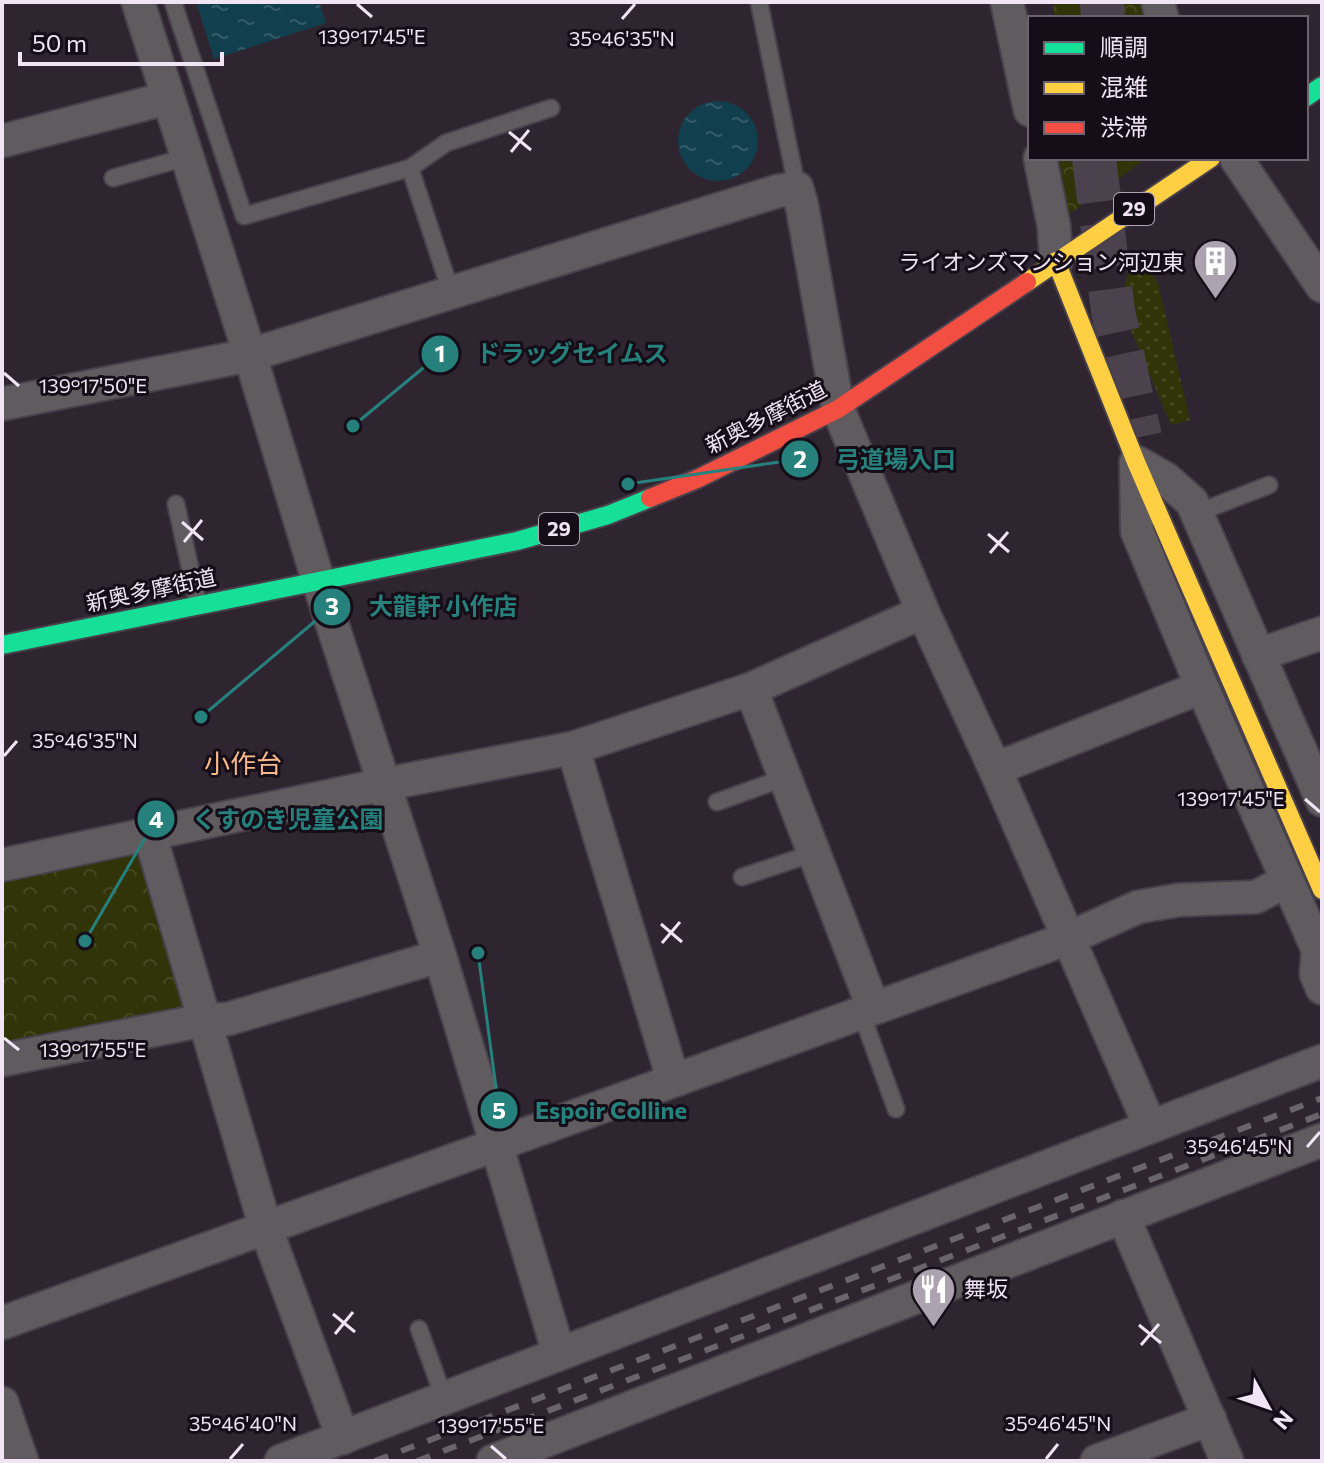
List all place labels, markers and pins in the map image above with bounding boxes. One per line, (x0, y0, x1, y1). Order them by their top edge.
building icon: ライオンズマンション河辺東 (1191, 238, 1239, 301)
place label: ライオンズマンション河辺東 (898, 248, 1184, 275)
callout: ドラッグセイムス (420, 330, 684, 378)
callout: 弓道場入口 (780, 435, 972, 483)
callout: 大龍軒 小作店 (312, 583, 533, 631)
callout: くすのき児童公園 (136, 795, 400, 843)
callout: Espoir Colline (479, 1086, 703, 1134)
restaurant icon: 舞坂 (909, 1265, 957, 1328)
place label: 舞坂 (964, 1275, 1008, 1302)

